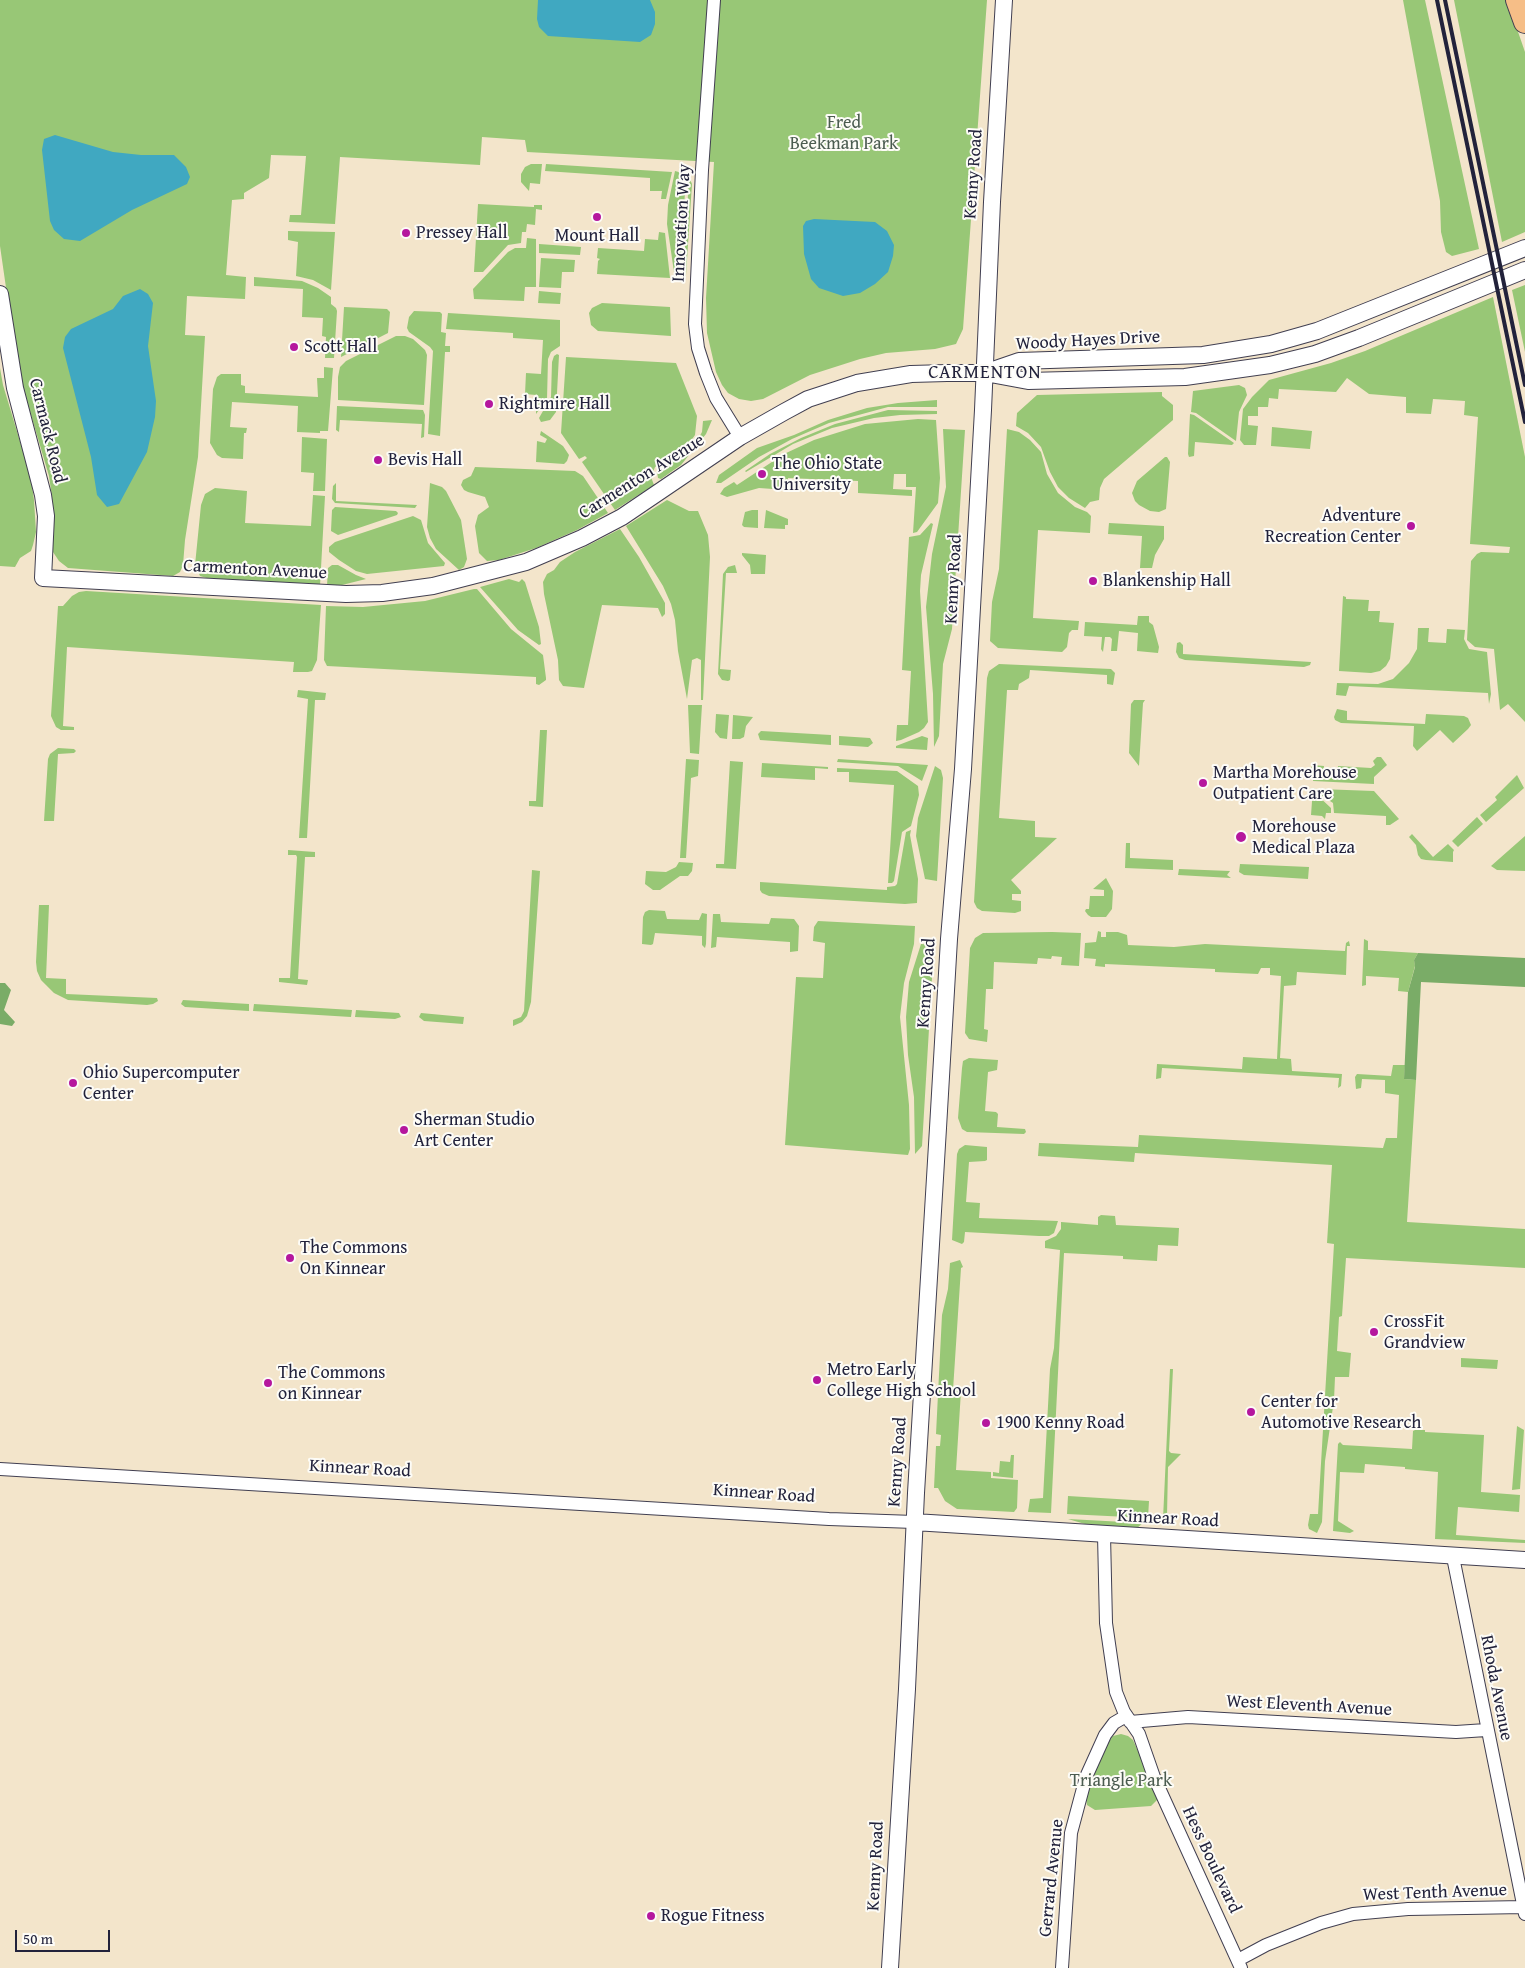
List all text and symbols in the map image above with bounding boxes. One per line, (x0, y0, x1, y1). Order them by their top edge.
park label: Fred Beekman Park (790, 112, 898, 154)
street label: Kenny Road (960, 128, 988, 220)
street label: Innovation Way (668, 163, 696, 283)
marker: Mount Hall (591, 211, 603, 223)
place label: Pressey Hall (416, 222, 507, 244)
place label: Mount Hall (555, 225, 639, 247)
marker: Pressey Hall (400, 227, 412, 239)
street label: Woody Hayes Drive (1015, 326, 1161, 356)
place label: Scott Hall (304, 336, 377, 358)
marker: Scott Hall (288, 341, 300, 353)
district label: CARMENTON (927, 362, 1043, 384)
street label: Carmack Road (24, 376, 70, 486)
place label: Rightmire Hall (499, 393, 610, 415)
marker: Rightmire Hall (483, 398, 495, 410)
street label: Carmenton Avenue (575, 430, 709, 524)
place label: Bevis Hall (388, 449, 462, 471)
place label: The Ohio State University (772, 453, 882, 496)
marker: Bevis Hall (372, 454, 384, 466)
marker: The Ohio State University (756, 468, 768, 480)
place label: Adventure Recreation Center (1265, 505, 1401, 548)
marker: Adventure Recreation Center (1405, 520, 1417, 532)
street label: Kenny Road (941, 534, 967, 624)
street label: Carmenton Avenue (183, 555, 327, 585)
place label: Blankenship Hall (1103, 570, 1231, 592)
marker: Blankenship Hall (1087, 575, 1099, 587)
place label: Martha Morehouse Outpatient Care (1213, 762, 1357, 804)
marker: Martha Morehouse Outpatient Care (1197, 777, 1209, 789)
place label: Morehouse Medical Plaza (1252, 816, 1355, 859)
marker: Morehouse Medical Plaza (1234, 830, 1248, 844)
street label: Kenny Road (913, 937, 941, 1029)
place label: Ohio Supercomputer Center (83, 1062, 240, 1104)
marker: Ohio Supercomputer Center (67, 1077, 79, 1089)
place label: Sherman Studio Art Center (414, 1109, 535, 1152)
marker: Sherman Studio Art Center (398, 1124, 410, 1136)
place label: The Commons On Kinnear (300, 1237, 407, 1280)
marker: The Commons On Kinnear (284, 1252, 296, 1264)
place label: CrossFit Grandview (1384, 1311, 1465, 1354)
marker: CrossFit Grandview (1368, 1326, 1380, 1338)
place label: Metro Early College High School (827, 1359, 976, 1402)
place label: The Commons on Kinnear (278, 1362, 385, 1405)
marker: Metro Early College High School (811, 1374, 823, 1386)
marker: The Commons on Kinnear (262, 1377, 274, 1389)
place label: Center for Automotive Research (1261, 1391, 1421, 1434)
marker: Center for Automotive Research (1245, 1406, 1257, 1418)
place label: 1900 Kenny Road (996, 1412, 1125, 1434)
street label: Kenny Road (884, 1416, 912, 1508)
marker: 1900 Kenny Road (980, 1417, 992, 1429)
street label: Kinnear Road (309, 1456, 411, 1482)
street label: Kinnear Road (712, 1480, 816, 1508)
street label: Kinnear Road (1117, 1506, 1219, 1532)
street label: Rhoda Avenue (1475, 1633, 1517, 1743)
street label: West Eleventh Avenue (1226, 1691, 1392, 1721)
park label: Triangle Park (1070, 1770, 1172, 1792)
street label: Hess Boulevard (1177, 1803, 1245, 1917)
street label: Gerrard Avenue (1035, 1818, 1069, 1938)
street label: Kenny Road (863, 1821, 889, 1911)
street label: West Tenth Avenue (1363, 1880, 1507, 1906)
place label: Rogue Fitness (661, 1905, 765, 1927)
marker: Rogue Fitness (645, 1910, 657, 1922)
scale bar (18, 1920, 112, 1952)
text: 50 m (23, 1928, 53, 1949)

